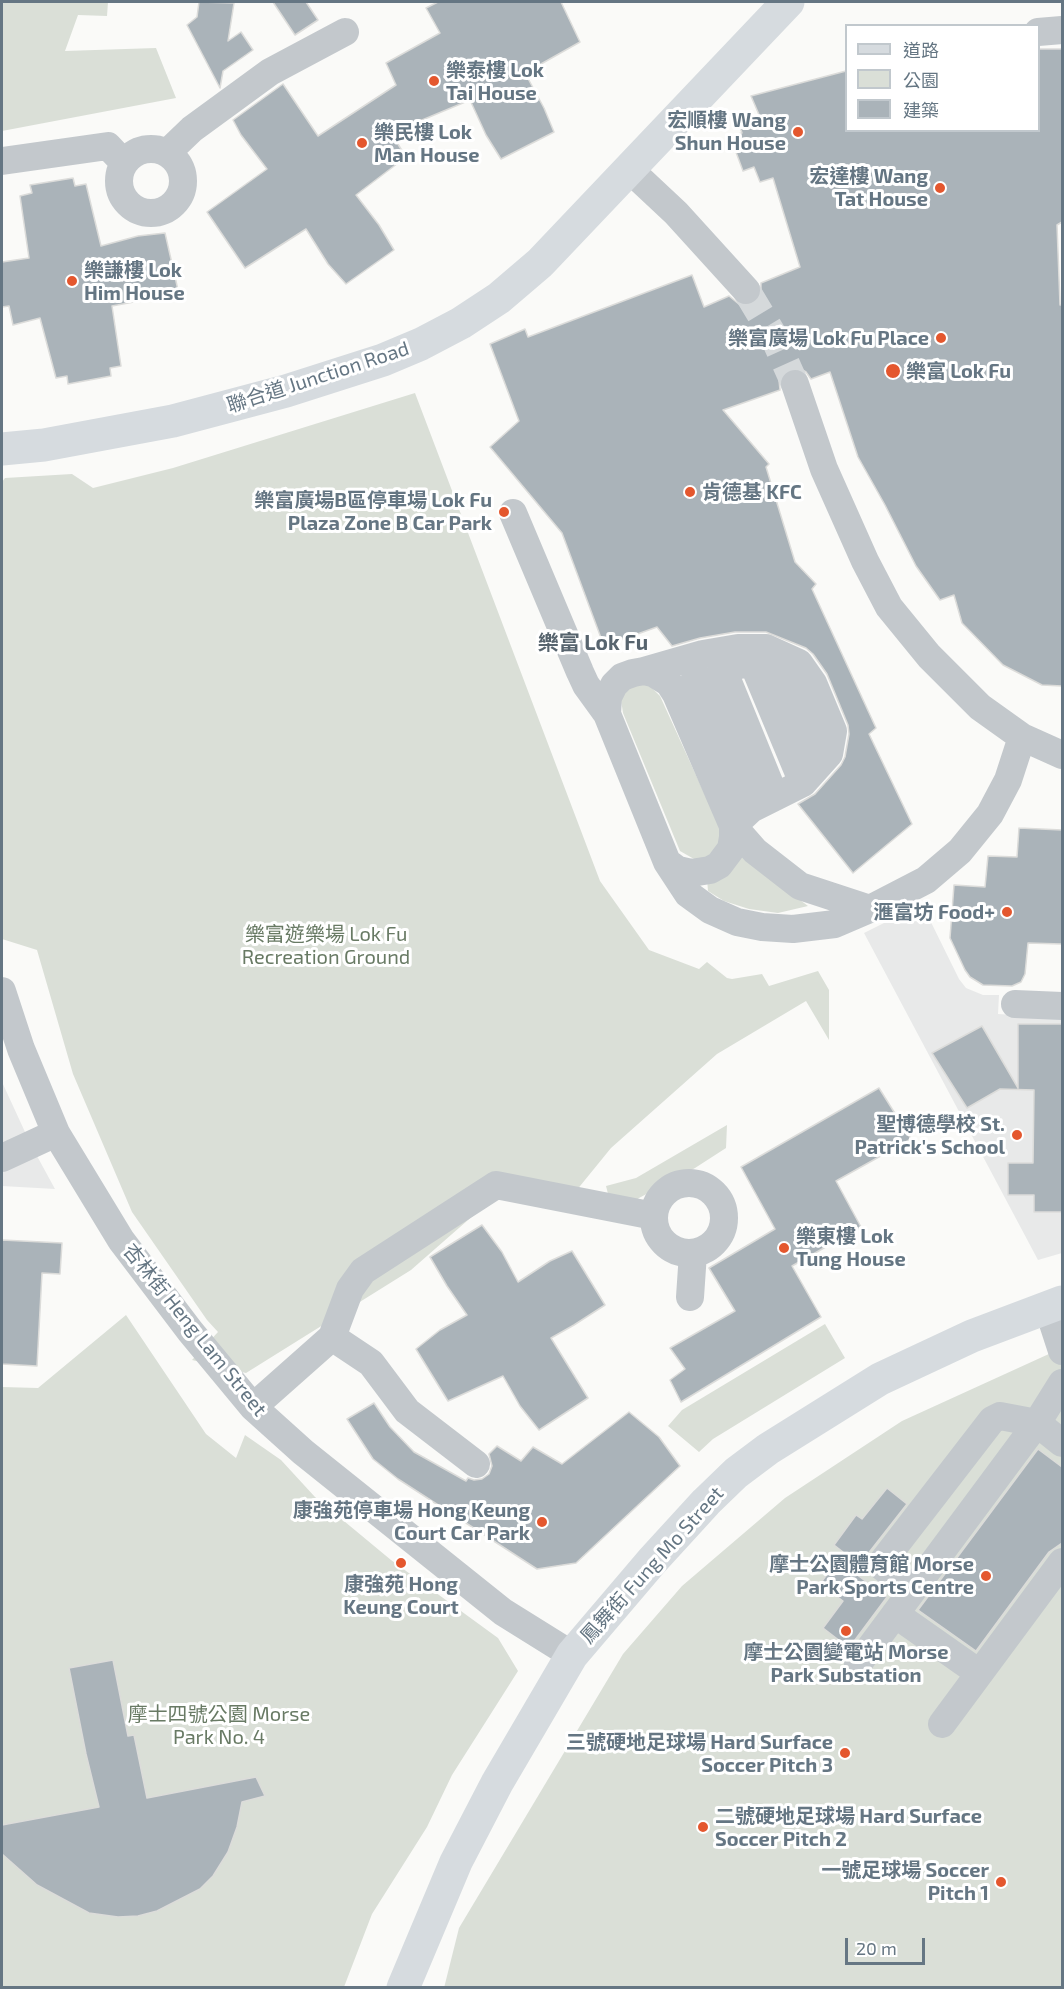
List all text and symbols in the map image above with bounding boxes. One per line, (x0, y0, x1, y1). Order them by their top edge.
legend (845, 24, 1040, 132)
text: 道路 (903, 39, 939, 61)
place label: 樂泰樓 Lok Tai House (446, 58, 544, 105)
text: 公園 (903, 69, 939, 91)
marker: 樂泰樓 Lok Tai House (427, 74, 441, 88)
text: 建築 (903, 99, 939, 121)
place label: 宏順樓 Wang Shun House (667, 108, 786, 155)
place label: 樂民樓 Lok Man House (374, 120, 479, 167)
marker: 宏順樓 Wang Shun House (791, 125, 805, 139)
marker: 樂民樓 Lok Man House (355, 136, 369, 150)
place label: 宏達樓 Wang Tat House (809, 164, 928, 211)
marker: 宏達樓 Wang Tat House (933, 181, 947, 195)
place label: 樂謙樓 Lok Him House (84, 258, 185, 305)
marker: 樂謙樓 Lok Him House (65, 274, 79, 288)
place label: 樂富廣場 Lok Fu Place (728, 326, 929, 350)
marker: 樂富廣場 Lok Fu Place (934, 331, 948, 345)
street label: 聯合道 Junction Road (224, 336, 412, 418)
place label: 樂富 Lok Fu (906, 359, 1011, 383)
marker: 樂富 Lok Fu (884, 362, 902, 380)
place label: 肯德基 KFC (702, 480, 802, 504)
marker: 肯德基 KFC (683, 485, 697, 499)
place label: 樂富廣場B區停車場 Lok Fu Plaza Zone B Car Park (254, 488, 492, 535)
marker: 樂富廣場B區停車場 Lok Fu Plaza Zone B Car Park (497, 505, 511, 519)
district label: 樂富 Lok Fu (538, 630, 648, 656)
place label: 滙富坊 Food+ (874, 900, 995, 924)
marker: 滙富坊 Food+ (1000, 905, 1014, 919)
park label: 樂富遊樂場 Lok Fu Recreation Ground (242, 922, 410, 969)
place label: 聖博德學校 St. Patrick's School (854, 1112, 1005, 1159)
marker: 聖博德學校 St. Patrick's School (1010, 1128, 1024, 1142)
place label: 樂東樓 Lok Tung House (796, 1224, 906, 1271)
street label: 杏林街 Heng Lam Street (118, 1239, 272, 1421)
marker: 樂東樓 Lok Tung House (777, 1241, 791, 1255)
street label: 鳳舞街 Fung Mo Street (575, 1482, 729, 1648)
place label: 康強苑停車場 Hong Keung Court Car Park (293, 1498, 530, 1545)
marker: 康強苑停車場 Hong Keung Court Car Park (535, 1515, 549, 1529)
place label: 摩士公園體育館 Morse Park Sports Centre (769, 1552, 974, 1599)
marker: 康強苑 Hong Keung Court (394, 1556, 408, 1570)
marker: 摩士公園體育館 Morse Park Sports Centre (979, 1569, 993, 1583)
place label: 康強苑 Hong Keung Court (343, 1572, 459, 1619)
marker: 摩士公園變電站 Morse Park Substation (839, 1624, 853, 1638)
place label: 摩士公園變電站 Morse Park Substation (744, 1640, 948, 1687)
park label: 摩士四號公園 Morse Park No. 4 (128, 1702, 310, 1749)
place label: 三號硬地足球場 Hard Surface Soccer Pitch 3 (566, 1730, 833, 1777)
marker: 三號硬地足球場 Hard Surface Soccer Pitch 3 (838, 1746, 852, 1760)
place label: 二號硬地足球場 Hard Surface Soccer Pitch 2 (715, 1804, 982, 1851)
marker: 二號硬地足球場 Hard Surface Soccer Pitch 2 (696, 1820, 710, 1834)
place label: 一號足球場 Soccer Pitch 1 (821, 1858, 989, 1905)
marker: 一號足球場 Soccer Pitch 1 (994, 1875, 1008, 1889)
scale bar (848, 1926, 928, 1964)
text: 20 m (856, 1937, 897, 1959)

